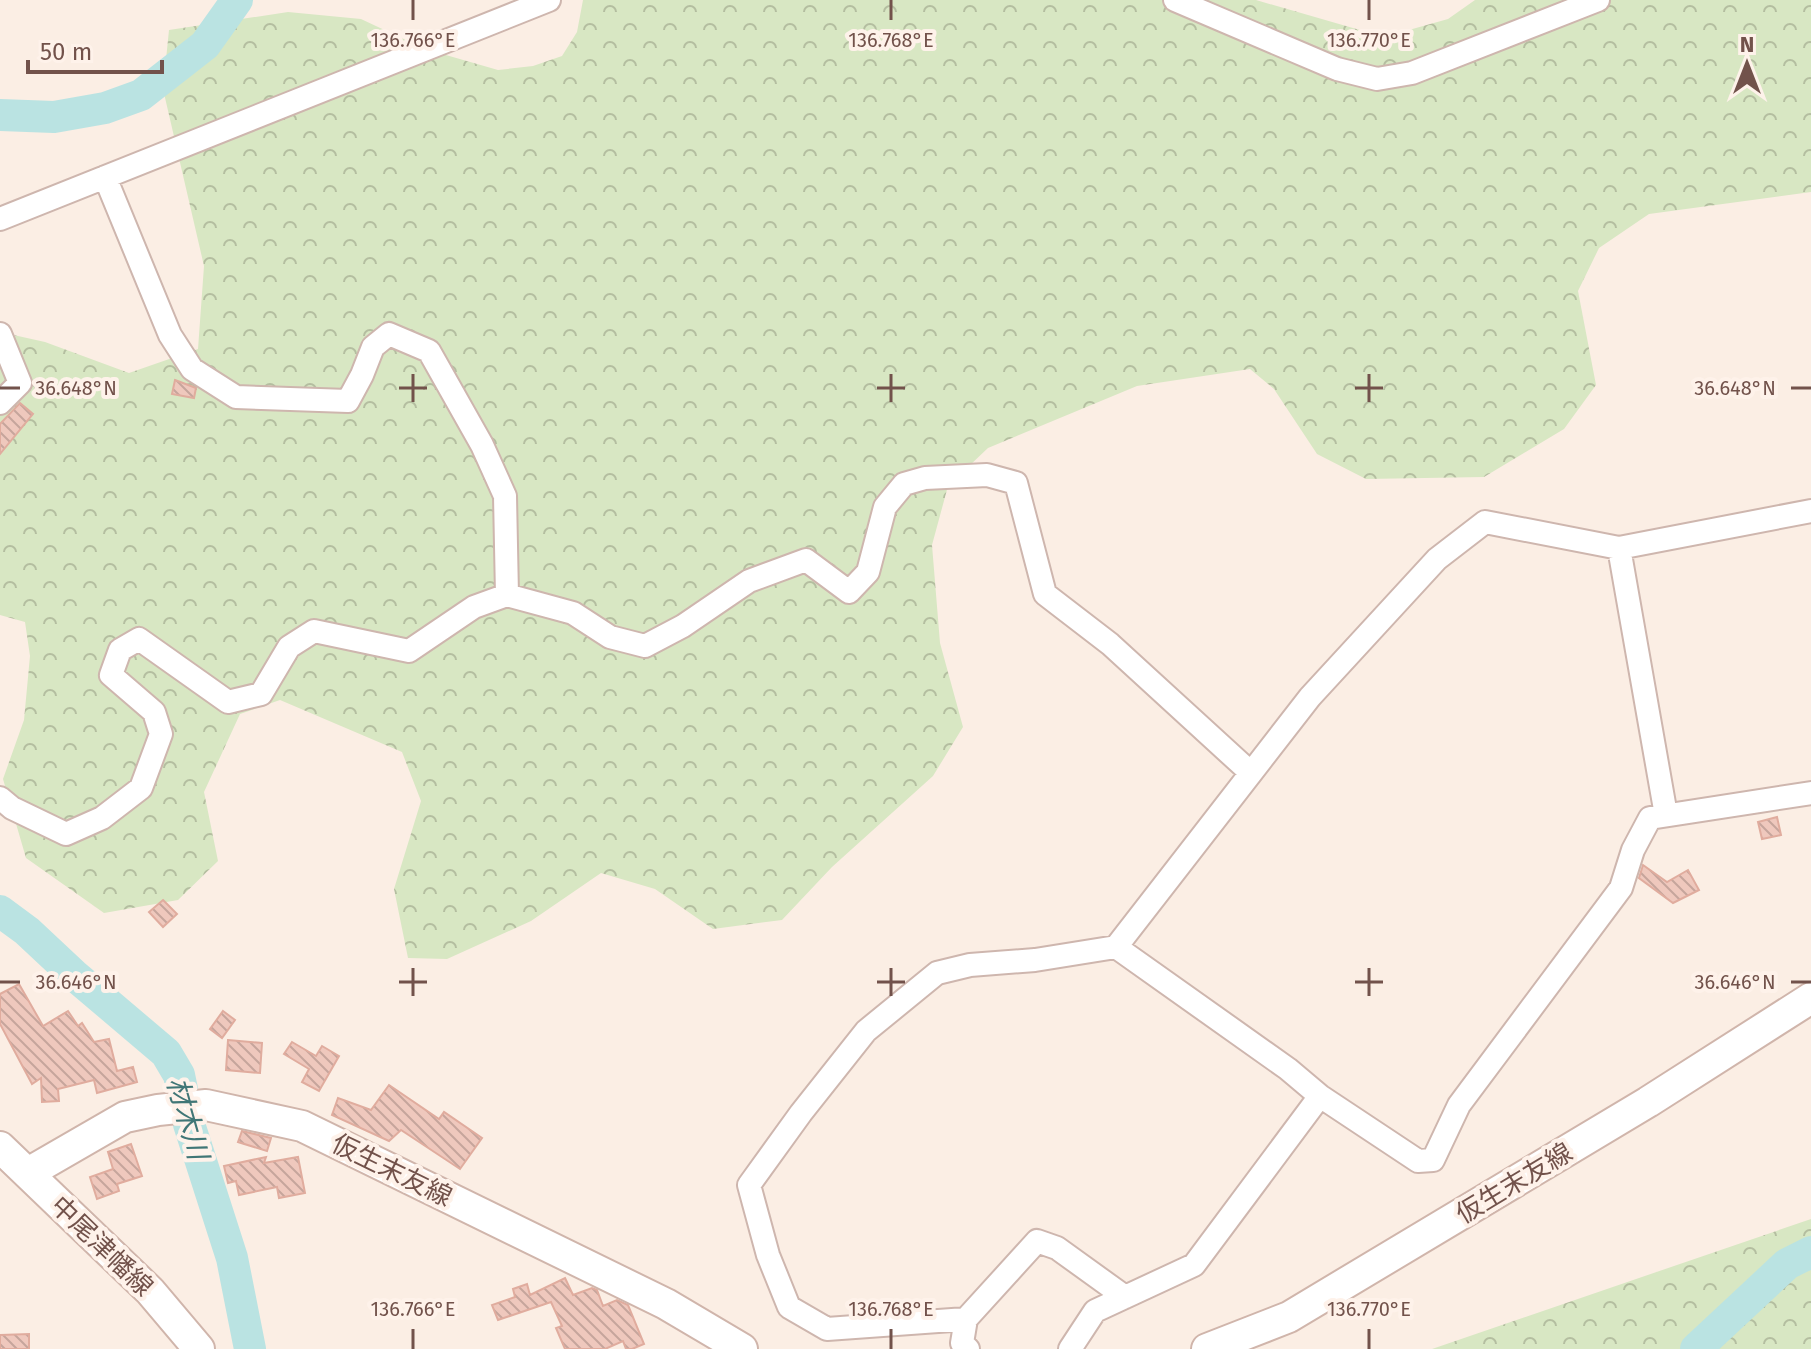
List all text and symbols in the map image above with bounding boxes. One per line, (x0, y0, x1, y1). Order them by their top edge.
scale bar (28, 24, 162, 74)
north arrow (1707, 24, 1787, 104)
text: 136.766°E (371, 28, 455, 52)
text: 136.768°E (848, 28, 934, 52)
text: 136.770°E (1327, 28, 1411, 52)
text: N (1740, 31, 1754, 58)
text: 50 m (40, 38, 92, 66)
text: 36.648°N (35, 376, 117, 400)
text: 36.648°N (1694, 376, 1776, 400)
text: 36.646°N (35, 970, 117, 994)
text: 36.646°N (1694, 970, 1776, 994)
water label: 材木川 (160, 1073, 216, 1166)
street label: 仮生末友線 (327, 1128, 457, 1213)
street label: 仮生末友線 (1451, 1137, 1578, 1230)
street label: 中尾津幡線 (44, 1190, 159, 1303)
text: 136.766°E (371, 1297, 455, 1321)
text: 136.768°E (848, 1297, 934, 1321)
text: 136.770°E (1327, 1297, 1411, 1321)

